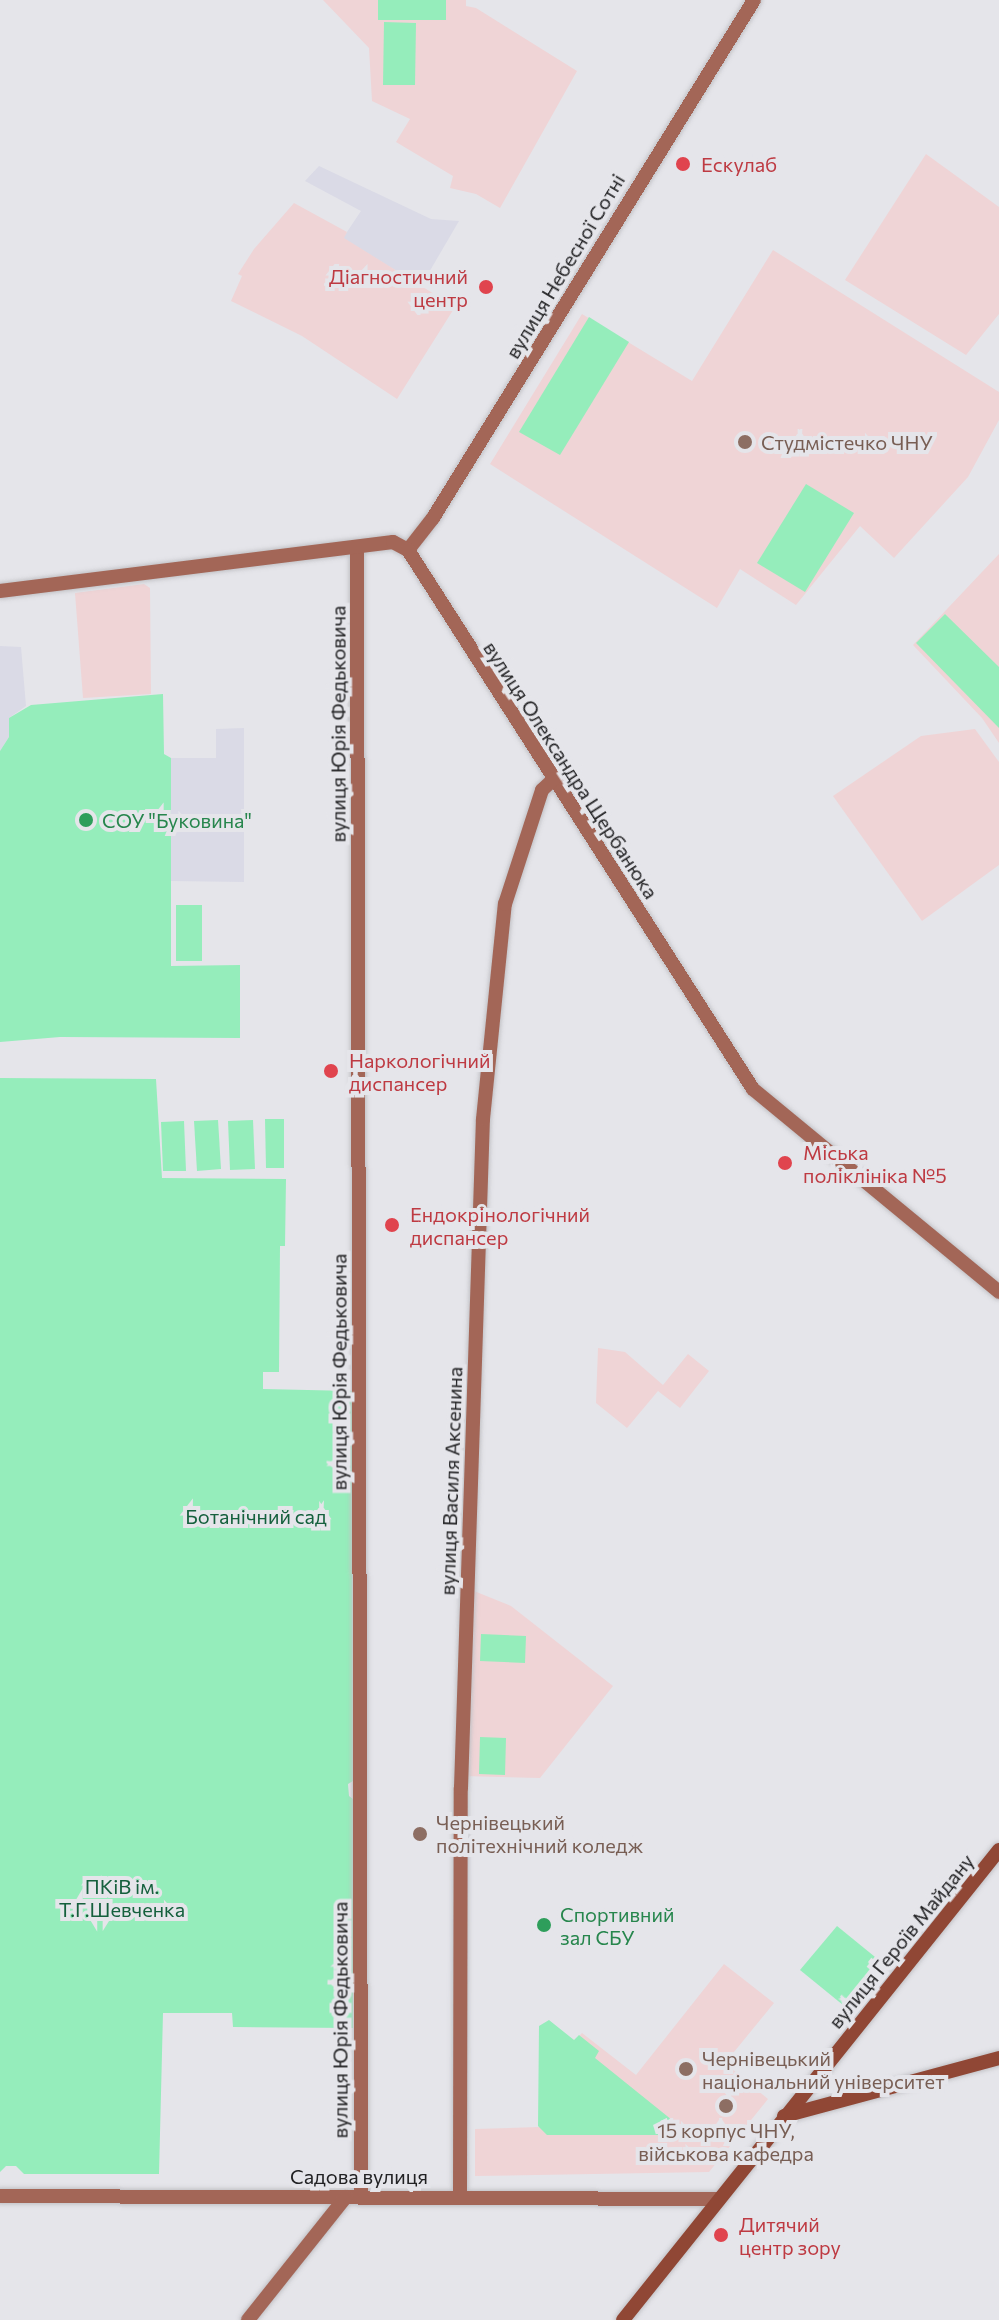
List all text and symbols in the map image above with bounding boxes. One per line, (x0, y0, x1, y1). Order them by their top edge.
place label: Ескулаб (701, 152, 777, 176)
marker: Ескулаб (672, 153, 694, 175)
street label: вулиця Небесної Сотні (500, 169, 630, 363)
place label: Діагностичний центр (329, 264, 468, 311)
marker: Діагностичний центр (475, 276, 497, 298)
place label: Студмістечко ЧНУ (761, 430, 933, 454)
marker: Студмістечко ЧНУ (736, 433, 754, 451)
street label: вулиця Юрія Федьковича (326, 606, 350, 842)
street label: вулиця Олександра Щербанюка (479, 637, 663, 903)
place label: СОУ "Буковина" (102, 808, 252, 832)
marker: СОУ "Буковина" (77, 811, 95, 829)
place label: Наркологічний диспансер (349, 1048, 490, 1095)
marker: Наркологічний диспансер (320, 1060, 342, 1082)
place label: Міська поліклініка №5 (803, 1140, 947, 1187)
marker: Міська поліклініка №5 (774, 1152, 796, 1174)
place label: Ендокрінологічний диспансер (410, 1202, 590, 1249)
marker: Ендокрінологічний диспансер (381, 1214, 403, 1236)
street label: вулиця Юрія Федьковича (327, 1254, 351, 1490)
street label: вулиця Василя Аксенина (435, 1366, 467, 1596)
park label: Ботанічний сад (185, 1504, 327, 1528)
place label: Чернівецький політехнічний коледж (436, 1810, 643, 1857)
marker: Чернівецький політехнічний коледж (411, 1825, 429, 1843)
street label: вулиця Героїв Майдану (823, 1849, 979, 2033)
park label: ПКіВ ім. Т.Г.Шевченка (59, 1874, 185, 1921)
street label: вулиця Юрія Федьковича (328, 1902, 352, 2138)
place label: Спортивний зал СБУ (560, 1902, 674, 1949)
marker: Спортивний зал СБУ (535, 1916, 553, 1934)
place label: Чернівецький національний університет (702, 2046, 945, 2093)
marker: Чернівецький національний університет (677, 2060, 695, 2078)
marker: 15 корпус ЧНУ, військова кафедра (717, 2097, 735, 2115)
place label: 15 корпус ЧНУ, військова кафедра (638, 2118, 814, 2165)
street label: Садова вулиця (290, 2164, 428, 2188)
place label: Дитячий центр зору (739, 2212, 841, 2259)
marker: Дитячий центр зору (710, 2224, 732, 2246)

